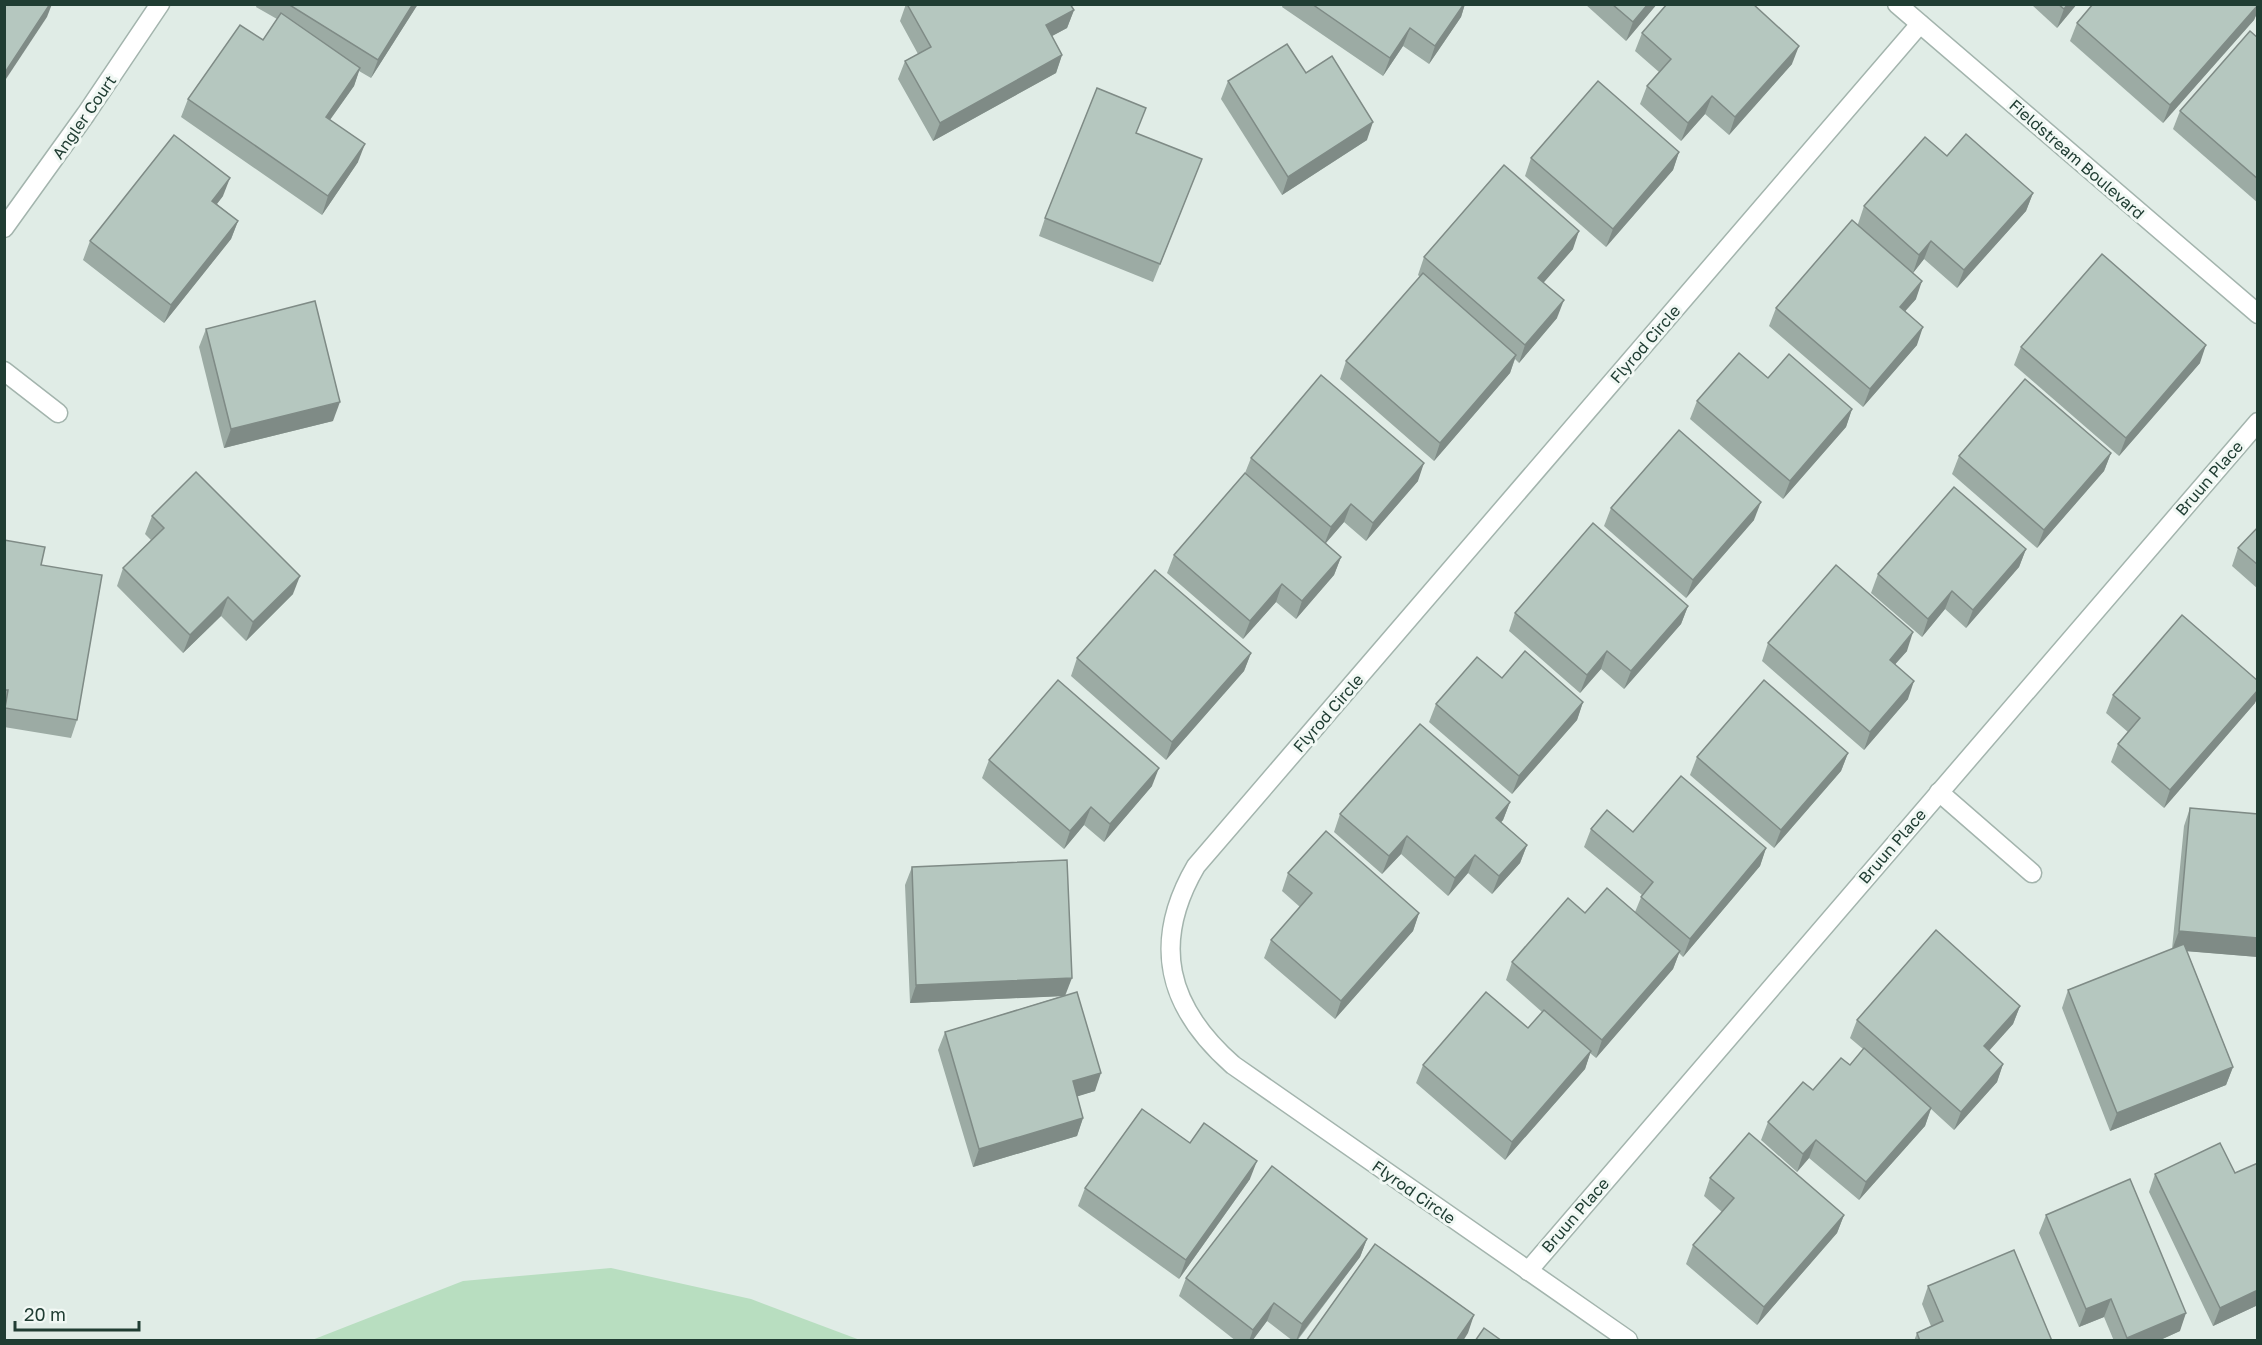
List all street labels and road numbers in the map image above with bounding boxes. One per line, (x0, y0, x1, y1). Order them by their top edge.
street label: Angler Court (48, 71, 120, 163)
street label: Fieldstream Boulevard (2005, 95, 2149, 223)
street label: Flyrod Circle (1606, 301, 1684, 387)
street label: Bruun Place (2171, 436, 2247, 520)
street label: Flyrod Circle (1289, 670, 1367, 756)
street label: Bruun Place (1854, 804, 1930, 888)
street label: Flyrod Circle (1369, 1156, 1459, 1228)
street label: Bruun Place (1537, 1173, 1613, 1257)

